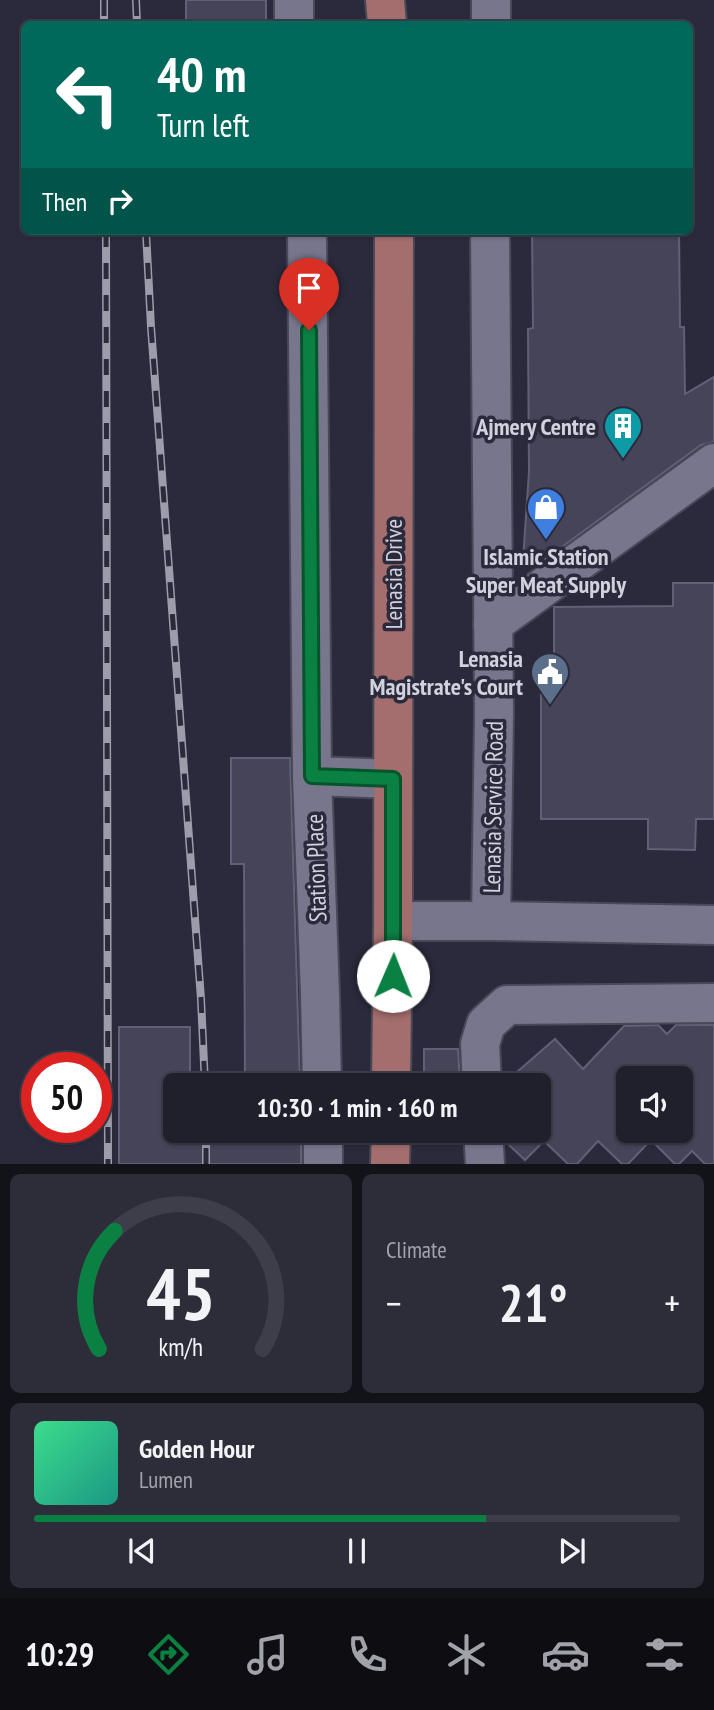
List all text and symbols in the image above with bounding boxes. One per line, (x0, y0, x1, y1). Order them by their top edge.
text: 40 m (157, 42, 246, 106)
icon: left (42, 49, 133, 140)
text: Turn left (157, 104, 249, 146)
icon: right (101, 182, 139, 220)
text: Then (42, 185, 87, 218)
pin (279, 258, 339, 330)
icon: arrive (290, 269, 328, 307)
building icon: Ajmery Centre (602, 405, 644, 460)
place label: Ajmery Centre (475, 411, 596, 442)
shop icon: Islamic Station Super Meat Supply (525, 486, 567, 541)
street label: Lenasia Drive (378, 519, 409, 629)
place label: Islamic Station Super Meat Supply (466, 541, 627, 600)
place label: Lenasia Magistrate's Court (370, 643, 523, 702)
public building icon: Lenasia Magistrate's Court (529, 651, 571, 706)
street label: Lenasia Service Road (476, 721, 510, 893)
street label: Station Place (299, 813, 333, 923)
position arrow (356, 939, 430, 1013)
speed limit sign: 50 (21, 1052, 112, 1143)
map controls (616, 1066, 693, 1143)
button: sound (616, 1066, 693, 1143)
text: 10:30 · 1 min · 160 m (257, 1091, 457, 1124)
text: Climate (386, 1235, 447, 1264)
text: 45 (146, 1246, 216, 1340)
text: 21° (499, 1269, 567, 1336)
text: − (386, 1278, 402, 1327)
text: + (664, 1278, 680, 1327)
text: km/h (159, 1331, 203, 1363)
text: Golden Hour (139, 1432, 254, 1465)
text: Lumen (139, 1465, 193, 1494)
icon: previous (123, 1532, 161, 1570)
icon: pause (338, 1532, 376, 1570)
icon: next (553, 1532, 591, 1570)
icon: directions (144, 1630, 193, 1679)
icon: music (243, 1630, 292, 1679)
icon: phone (343, 1630, 392, 1679)
icon: climate (442, 1630, 491, 1679)
icon: car (541, 1630, 590, 1679)
icon: filters (640, 1630, 689, 1679)
text: 10:29 (25, 1633, 94, 1675)

